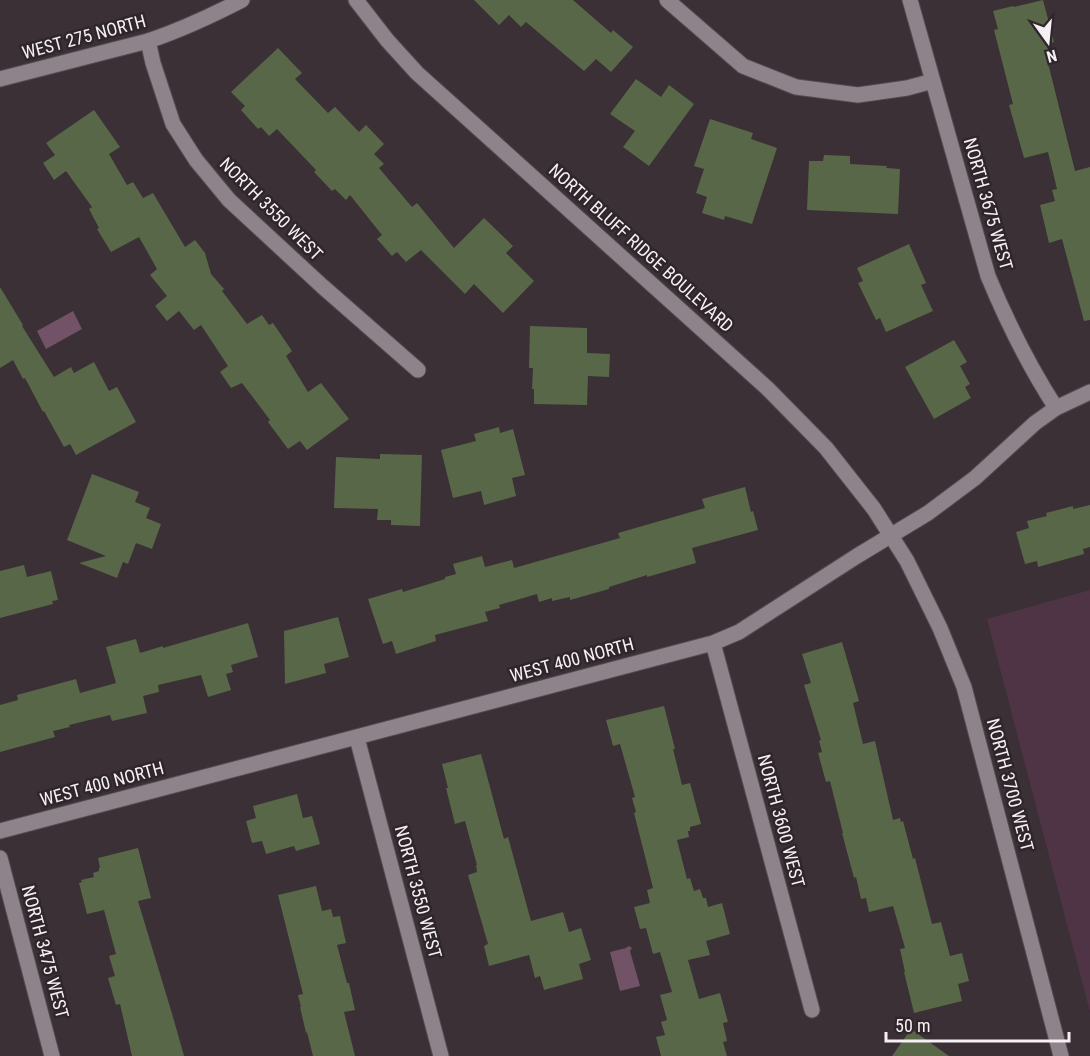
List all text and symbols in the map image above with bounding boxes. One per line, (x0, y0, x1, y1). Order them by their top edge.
street label: WEST 275 NORTH (20, 10, 148, 63)
north arrow (1018, 12, 1078, 72)
text: N (1045, 46, 1059, 66)
street label: NORTH 3675 WEST (960, 135, 1017, 272)
street label: NORTH 3550 WEST (216, 153, 327, 264)
street label: NORTH BLUFF RIDGE BOULEVARD (545, 159, 738, 336)
street label: WEST 400 NORTH (508, 633, 636, 686)
street label: NORTH 3700 WEST (983, 716, 1038, 854)
street label: NORTH 3600 WEST (754, 752, 809, 890)
street label: WEST 400 NORTH (38, 757, 166, 810)
street label: NORTH 3550 WEST (391, 823, 446, 961)
street label: NORTH 3475 WEST (18, 883, 73, 1021)
scale bar (886, 1005, 1069, 1043)
text: 50 m (895, 1015, 930, 1036)

